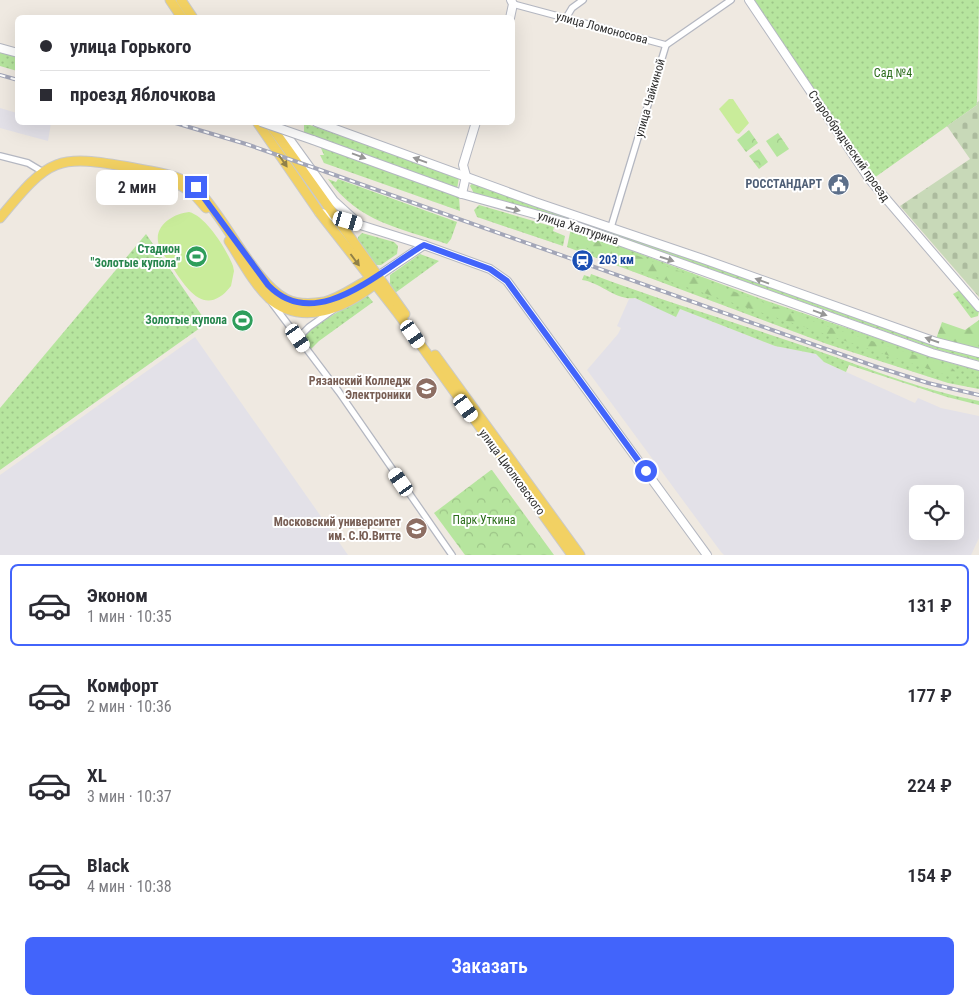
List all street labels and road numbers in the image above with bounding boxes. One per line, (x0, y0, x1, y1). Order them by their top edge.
street label: улица Ломоносова (555, 9, 650, 47)
street label: улица Чайкиной (632, 57, 668, 139)
street label: Старообрядческий проезд (805, 88, 893, 205)
street label: улица Халтурина (536, 208, 620, 248)
street label: улица Циолковского (476, 426, 548, 518)

